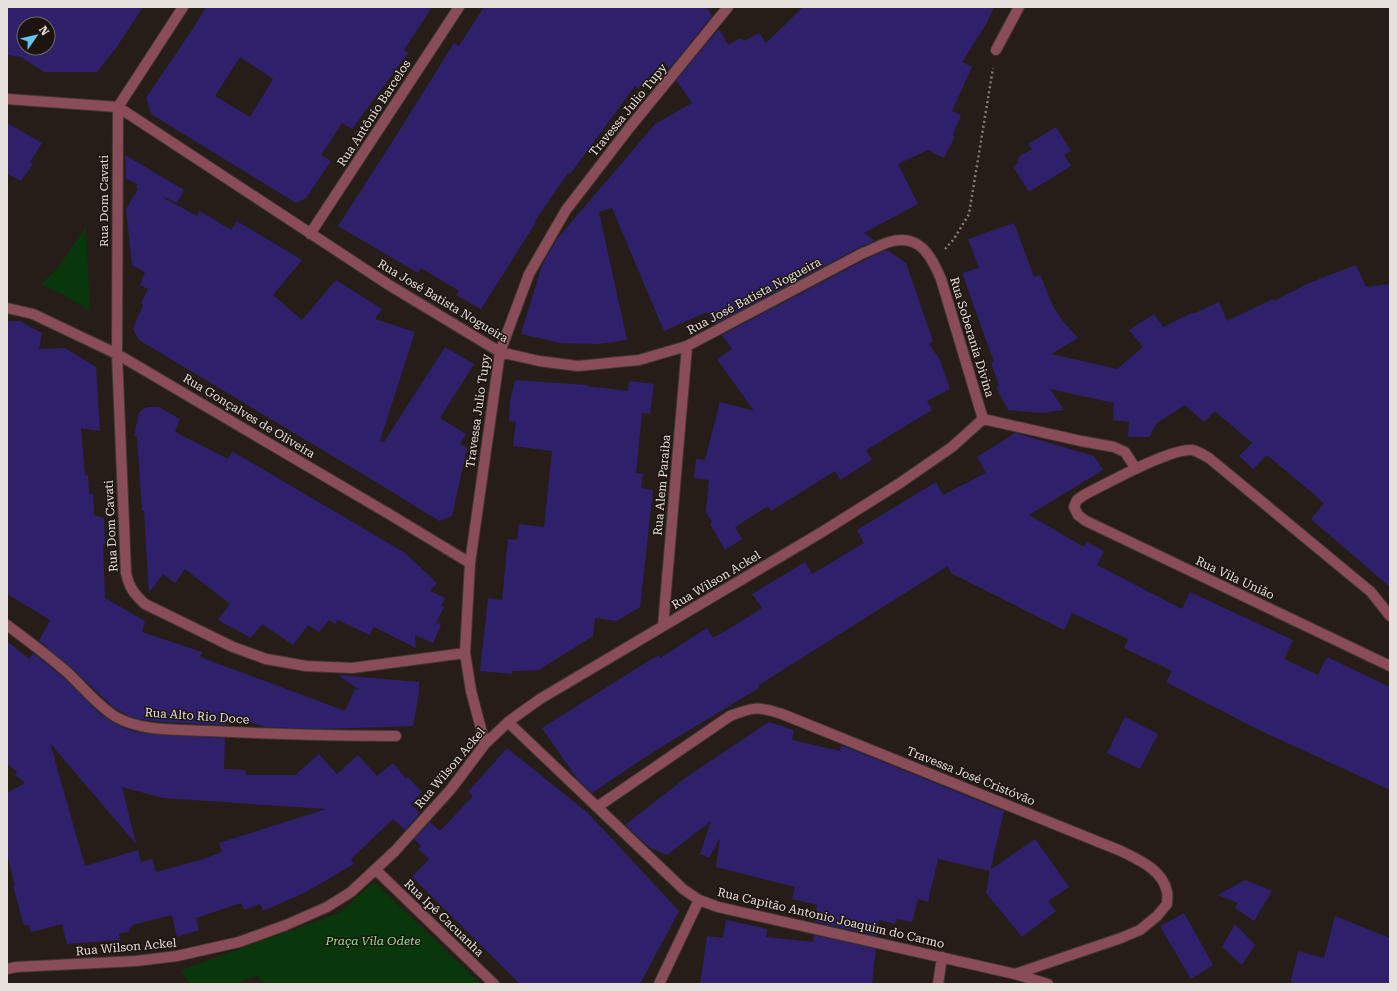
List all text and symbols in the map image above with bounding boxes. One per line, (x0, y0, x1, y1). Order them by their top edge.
north arrow (16, 16, 56, 56)
text: N (36, 24, 52, 38)
street label: Rua Antônio Barcelos (334, 57, 414, 169)
street label: Travessa Julio Tupy (586, 60, 670, 159)
street label: Rua Dom Cavati (97, 155, 111, 247)
street label: Rua José Batista Nogueira (685, 254, 824, 337)
street label: Rua José Batista Nogueira (375, 256, 511, 346)
street label: Rua Soberania Divina (947, 275, 997, 399)
street label: Travessa Julio Tupy (463, 352, 493, 469)
street label: Rua Gonçalves de Oliveira (180, 371, 318, 461)
street label: Rua Alem Paraiba (651, 434, 673, 536)
street label: Rua Dom Cavati (102, 480, 120, 572)
street label: Rua Wilson Ackel (669, 548, 763, 612)
street label: Rua Vila União (1193, 554, 1277, 602)
street label: Rua Alto Rio Doce (144, 705, 250, 727)
street label: Rua Wilson Ackel (412, 725, 488, 811)
street label: Travessa José Cristóvão (905, 744, 1037, 808)
street label: Rua Ipê Cacuanha (402, 877, 487, 960)
street label: Rua Capitão Antonio Joaquim do Carmo (716, 885, 946, 951)
park label: Praça Vila Odete (324, 934, 421, 948)
street label: Rua Wilson Ackel (75, 936, 177, 958)

